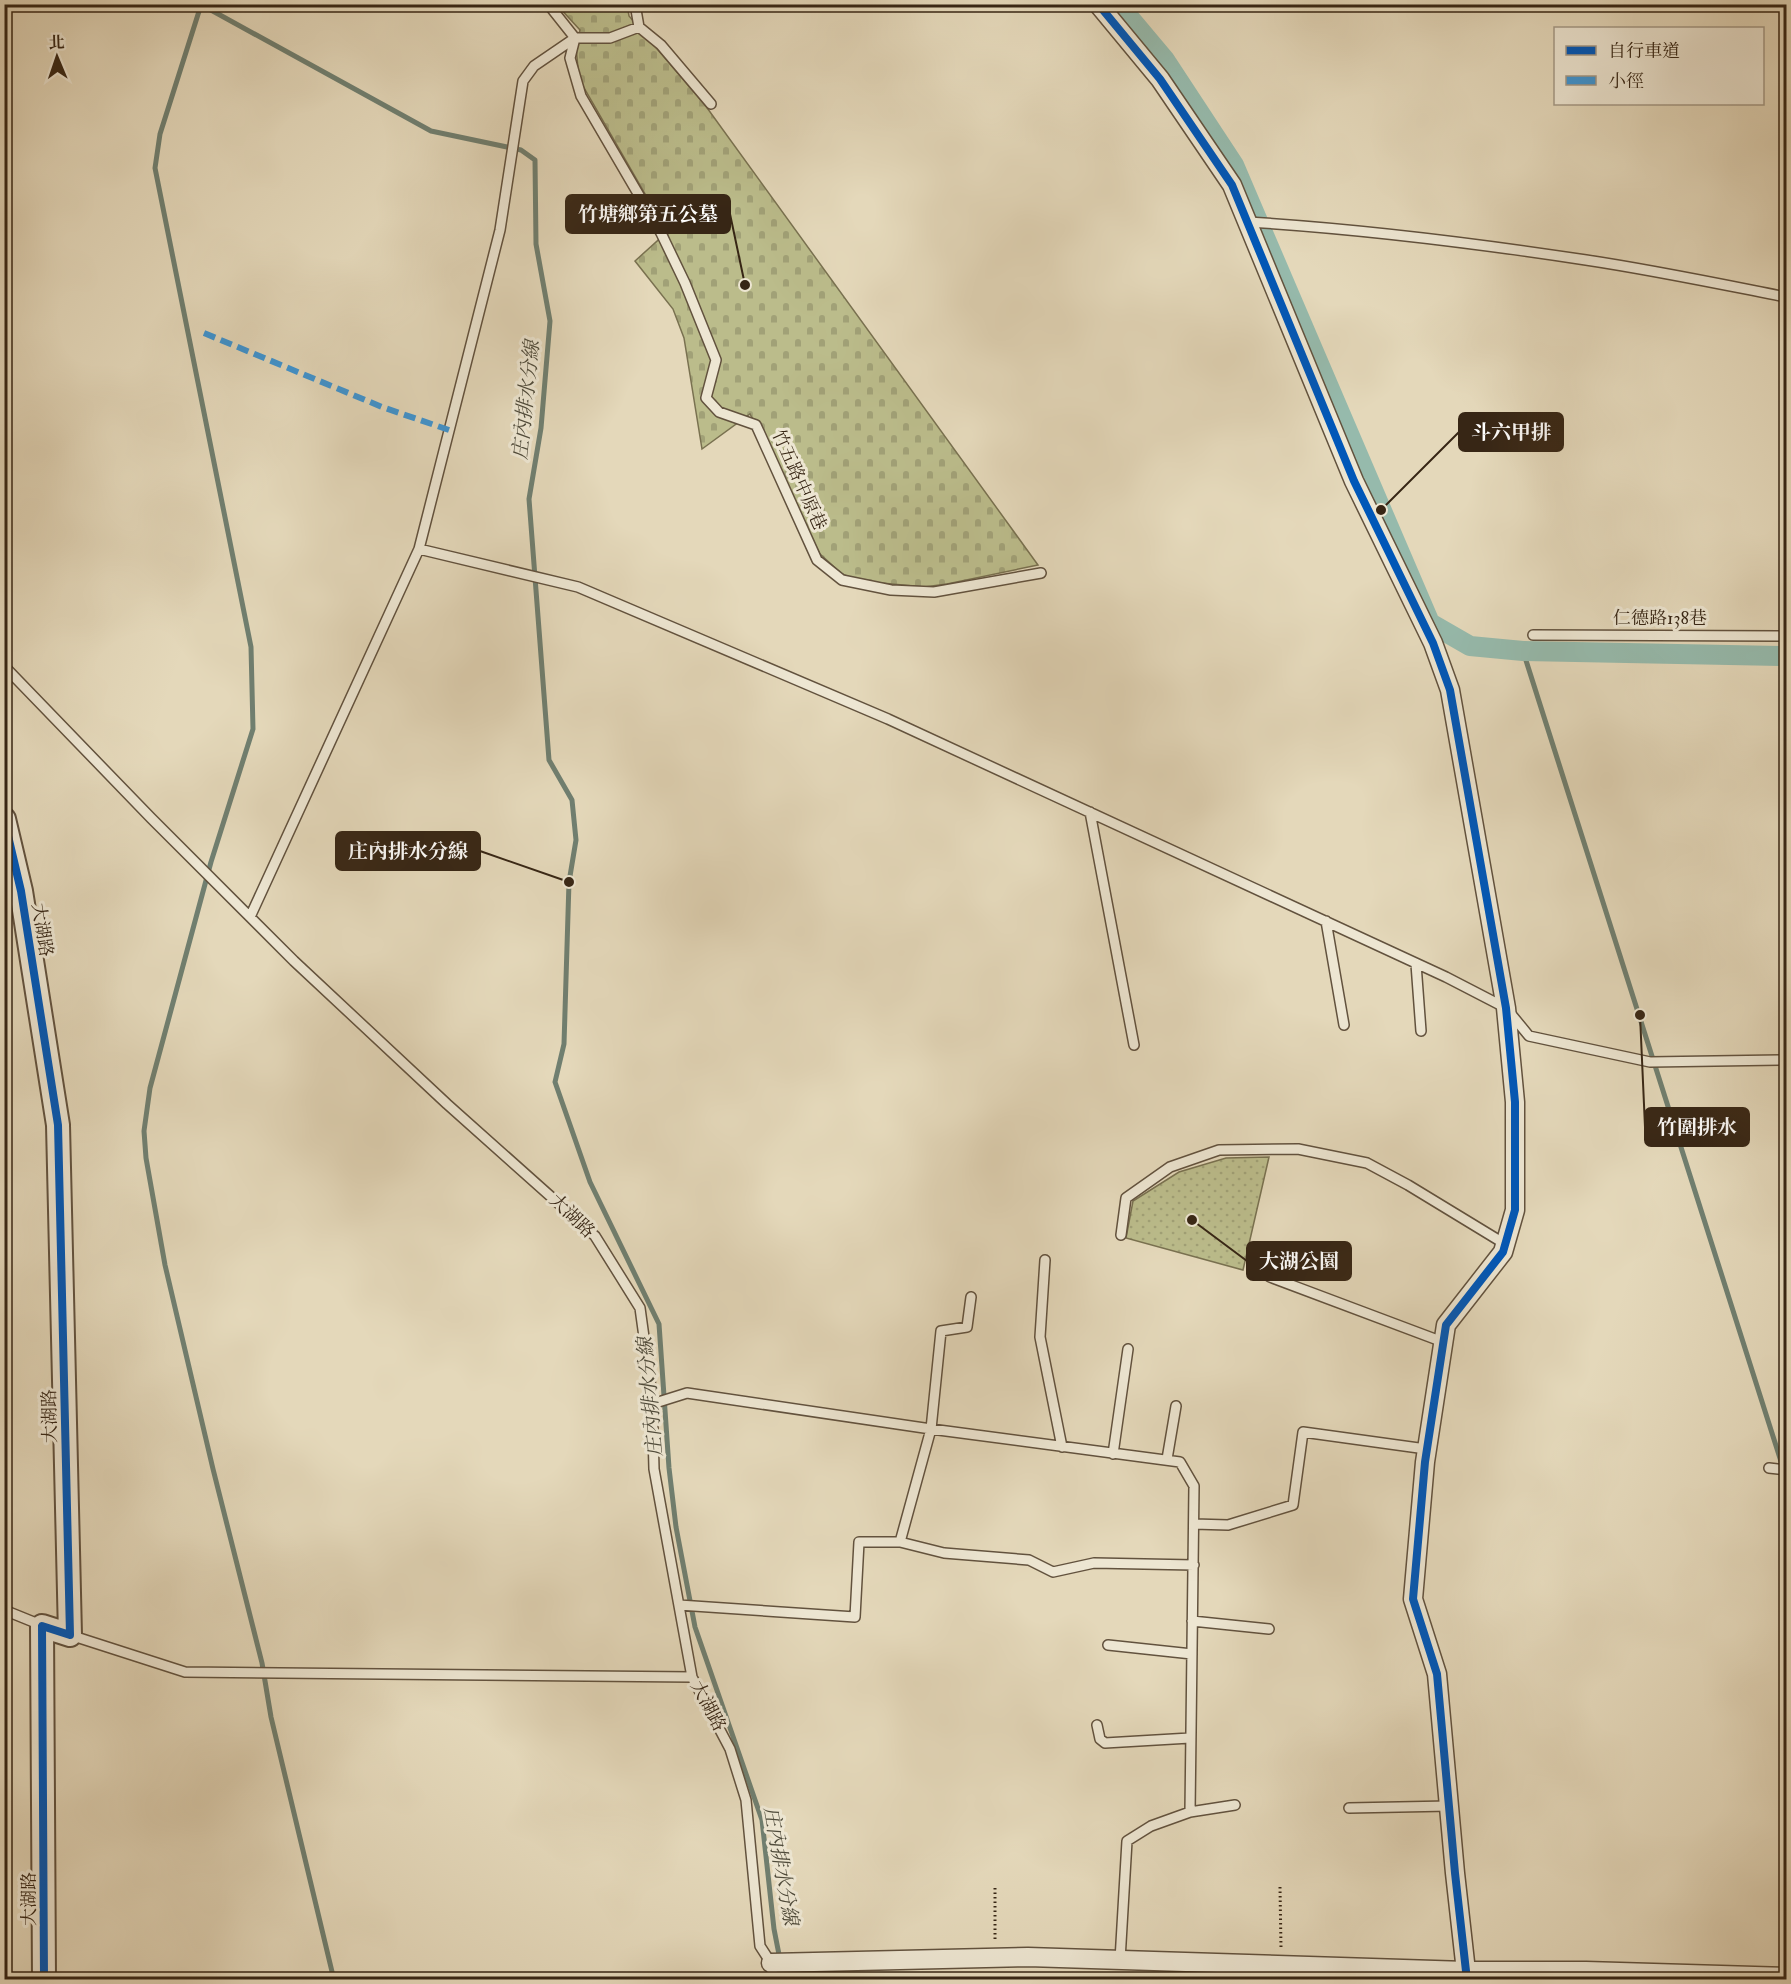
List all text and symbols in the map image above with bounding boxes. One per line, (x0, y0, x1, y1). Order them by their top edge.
north arrow (27, 27, 87, 87)
legend (1554, 27, 1764, 105)
text: 北 (48, 33, 65, 53)
text: 自行車道 (1608, 40, 1680, 63)
text: 小徑 (1608, 70, 1644, 93)
callout: 竹塘鄉第五公墓 (566, 195, 730, 233)
text: 竹塘鄉第五公墓 (578, 202, 718, 227)
water label: 庄內排水分線 (507, 337, 545, 461)
callout: 斗六甲排 (1459, 413, 1563, 451)
text: 斗六甲排 (1471, 420, 1551, 445)
street label: 竹五路中原巷 (767, 426, 831, 534)
street label: 仁德路138巷 (1613, 607, 1707, 630)
callout: 庄內排水分線 (336, 832, 480, 870)
text: 庄內排水分線 (348, 839, 468, 864)
street label: 大湖路 (26, 902, 58, 958)
callout: 竹圍排水 (1645, 1108, 1749, 1146)
text: 竹圍排水 (1657, 1115, 1737, 1140)
street label: 大湖路 (545, 1189, 599, 1243)
callout: 大湖公園 (1247, 1242, 1351, 1280)
text: 大湖公園 (1259, 1249, 1339, 1274)
water label: 庄內排水分線 (632, 1334, 668, 1458)
street label: 大湖路 (38, 1389, 62, 1443)
street label: 大湖路 (685, 1677, 731, 1735)
water label: 庄內排水分線 (758, 1805, 804, 1929)
street label: 大湖路 (18, 1872, 41, 1926)

